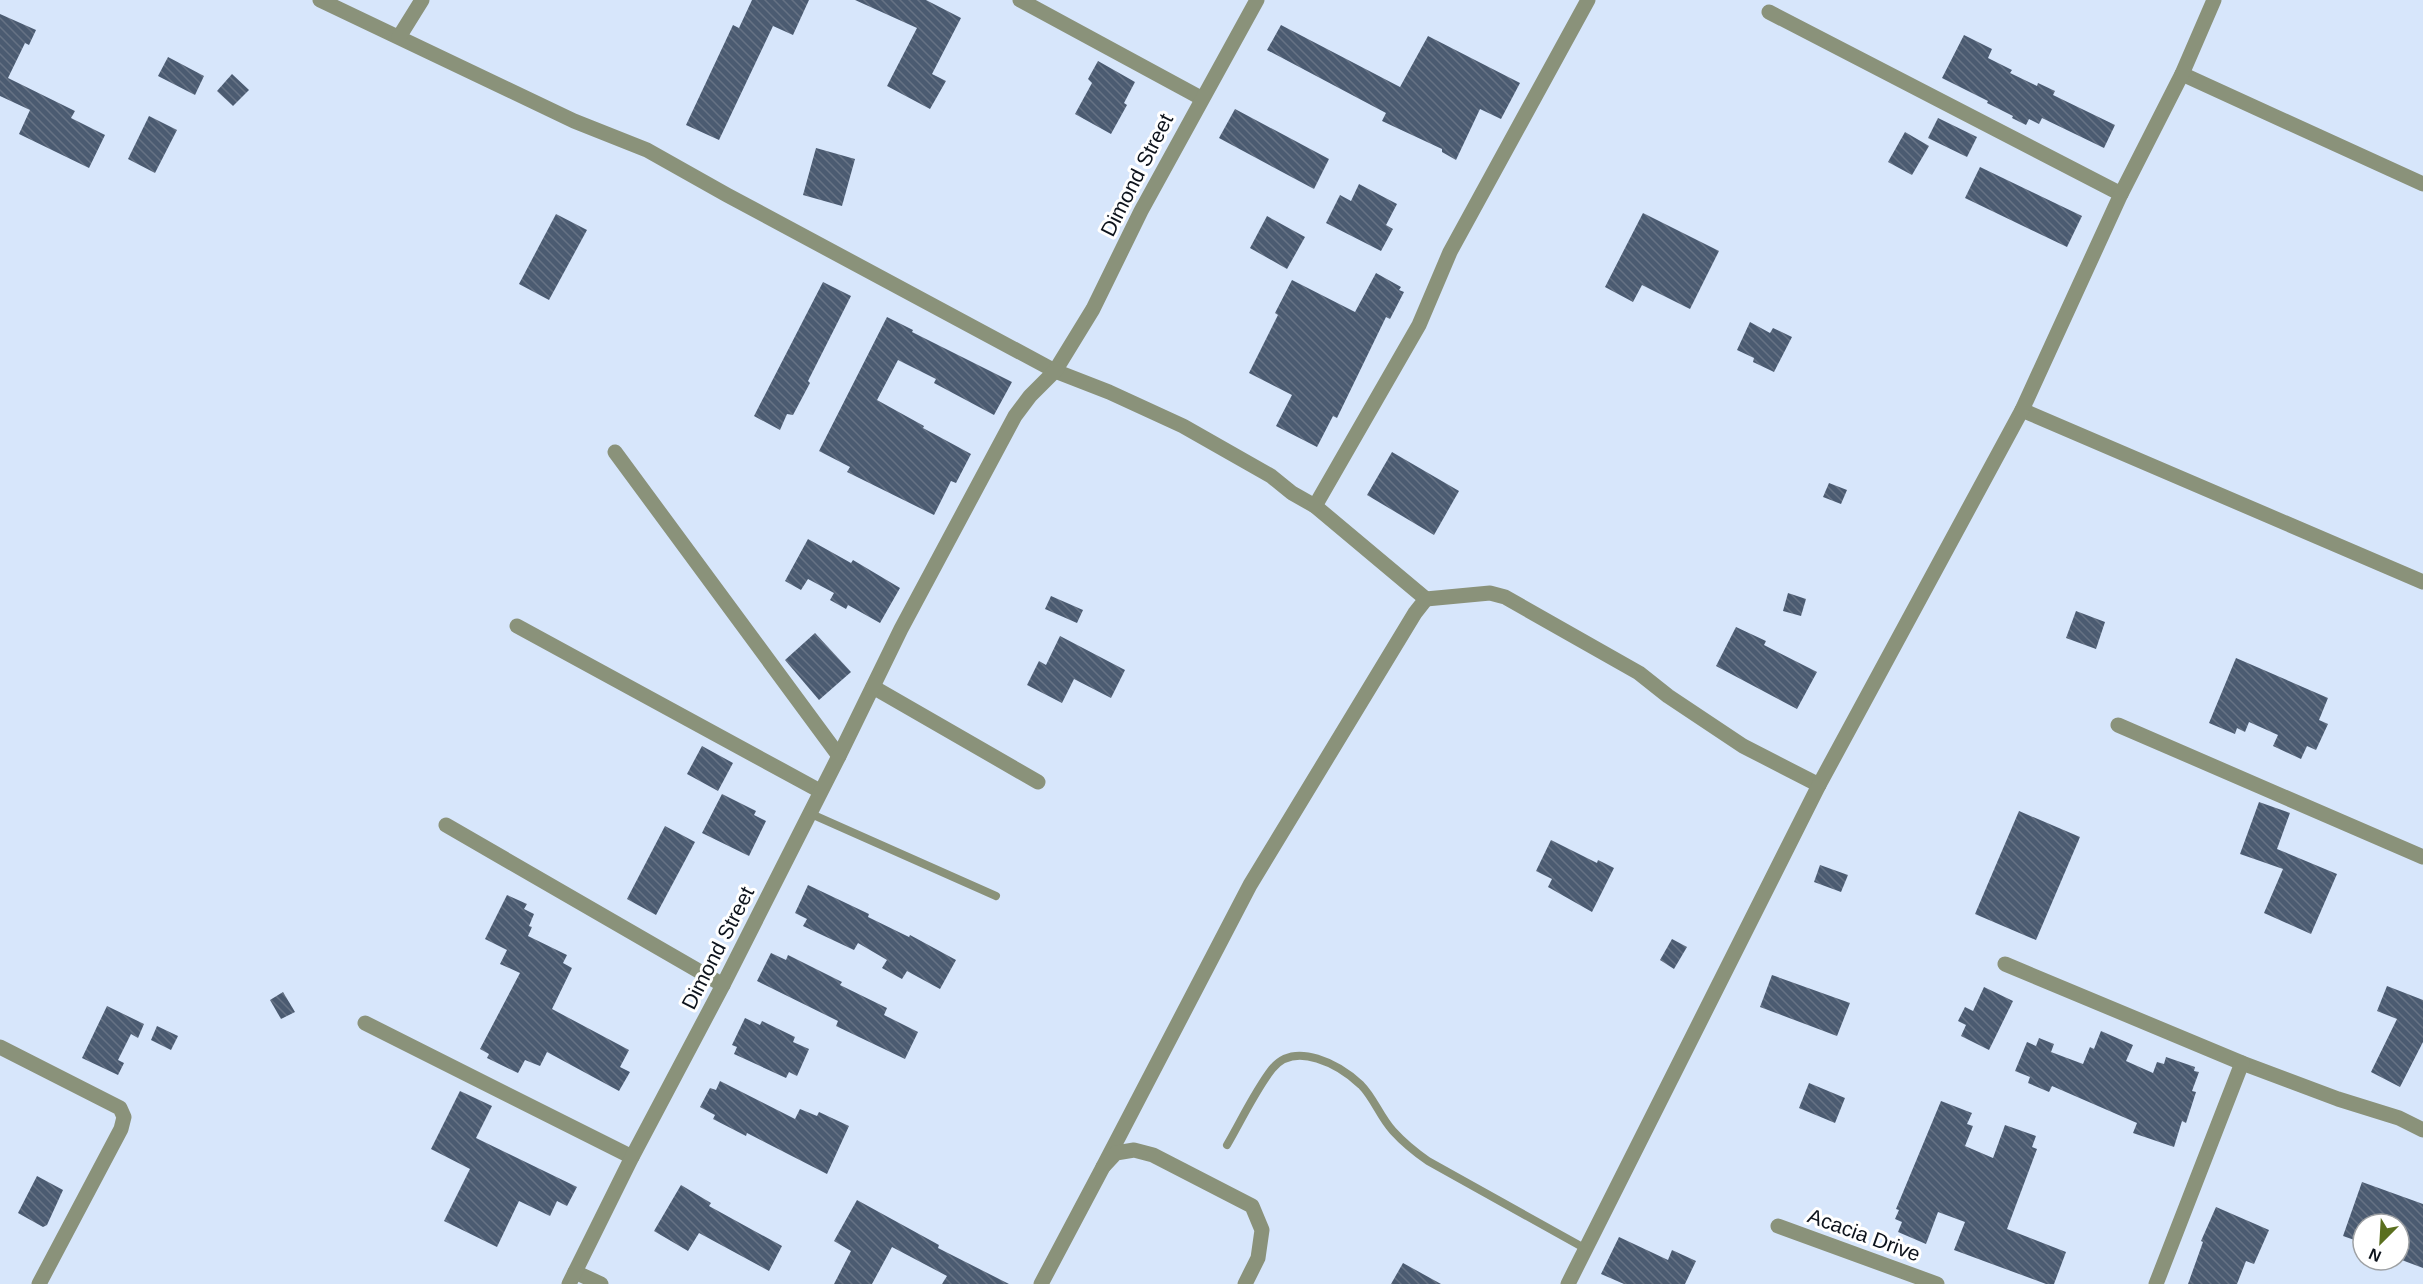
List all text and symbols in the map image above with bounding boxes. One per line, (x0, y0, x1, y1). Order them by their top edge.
street label: Dimond Street (1096, 110, 1177, 240)
street label: Dimond Street (677, 883, 758, 1013)
street label: Acacia Drive (1805, 1204, 1923, 1265)
north arrow (2351, 1212, 2411, 1272)
text: N (2366, 1245, 2384, 1265)

